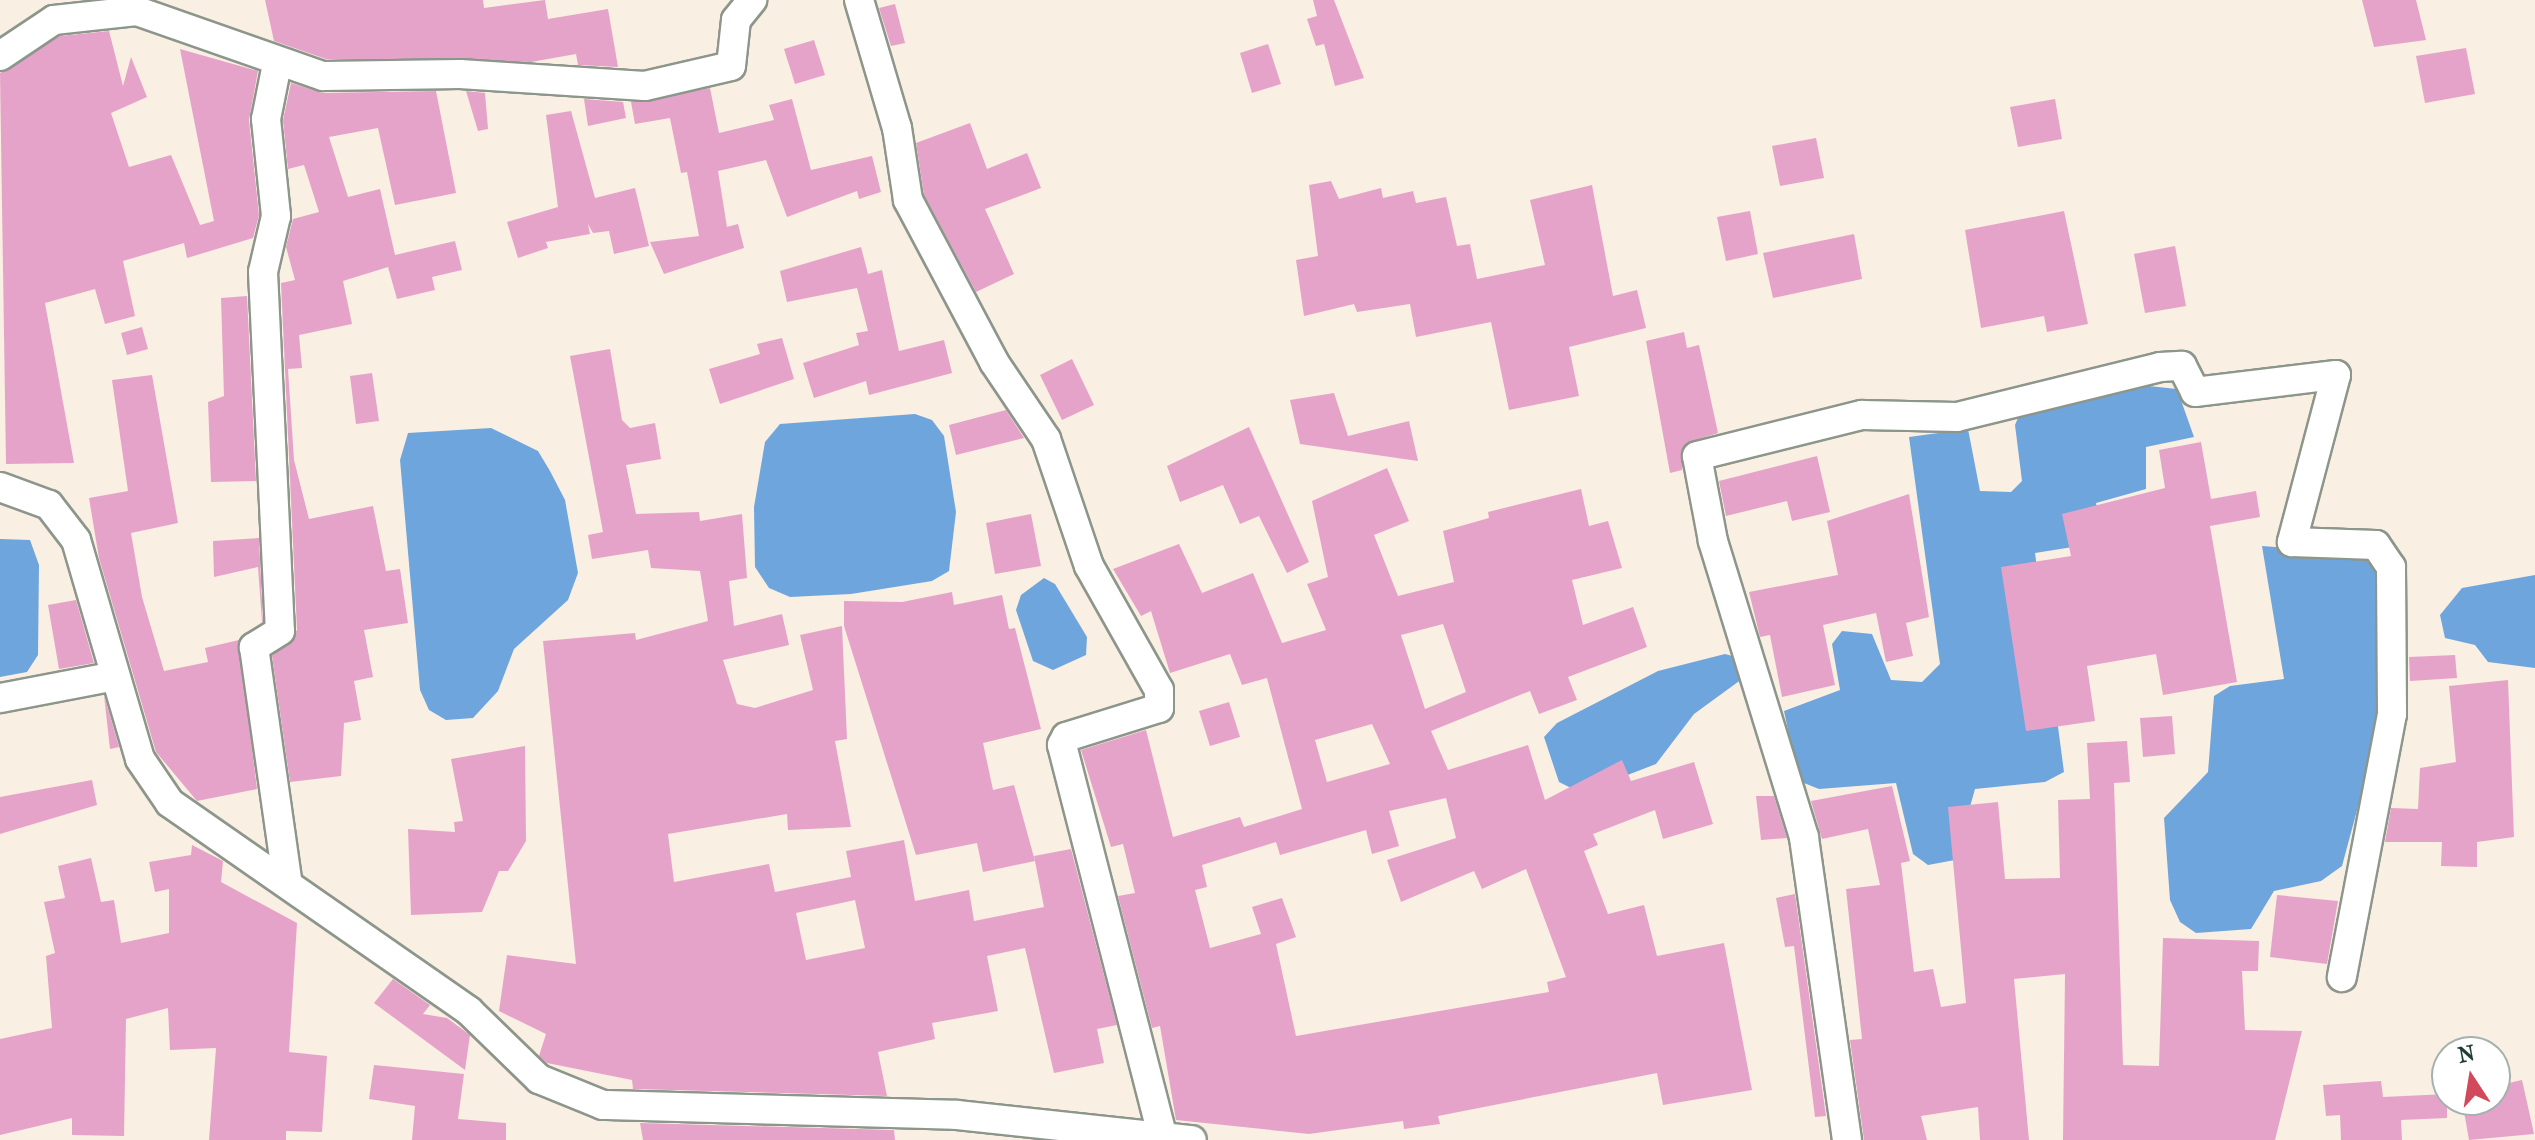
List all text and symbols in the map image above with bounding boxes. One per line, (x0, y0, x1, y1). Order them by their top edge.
north arrow (2431, 1036, 2511, 1116)
text: N (2456, 1040, 2477, 1069)

